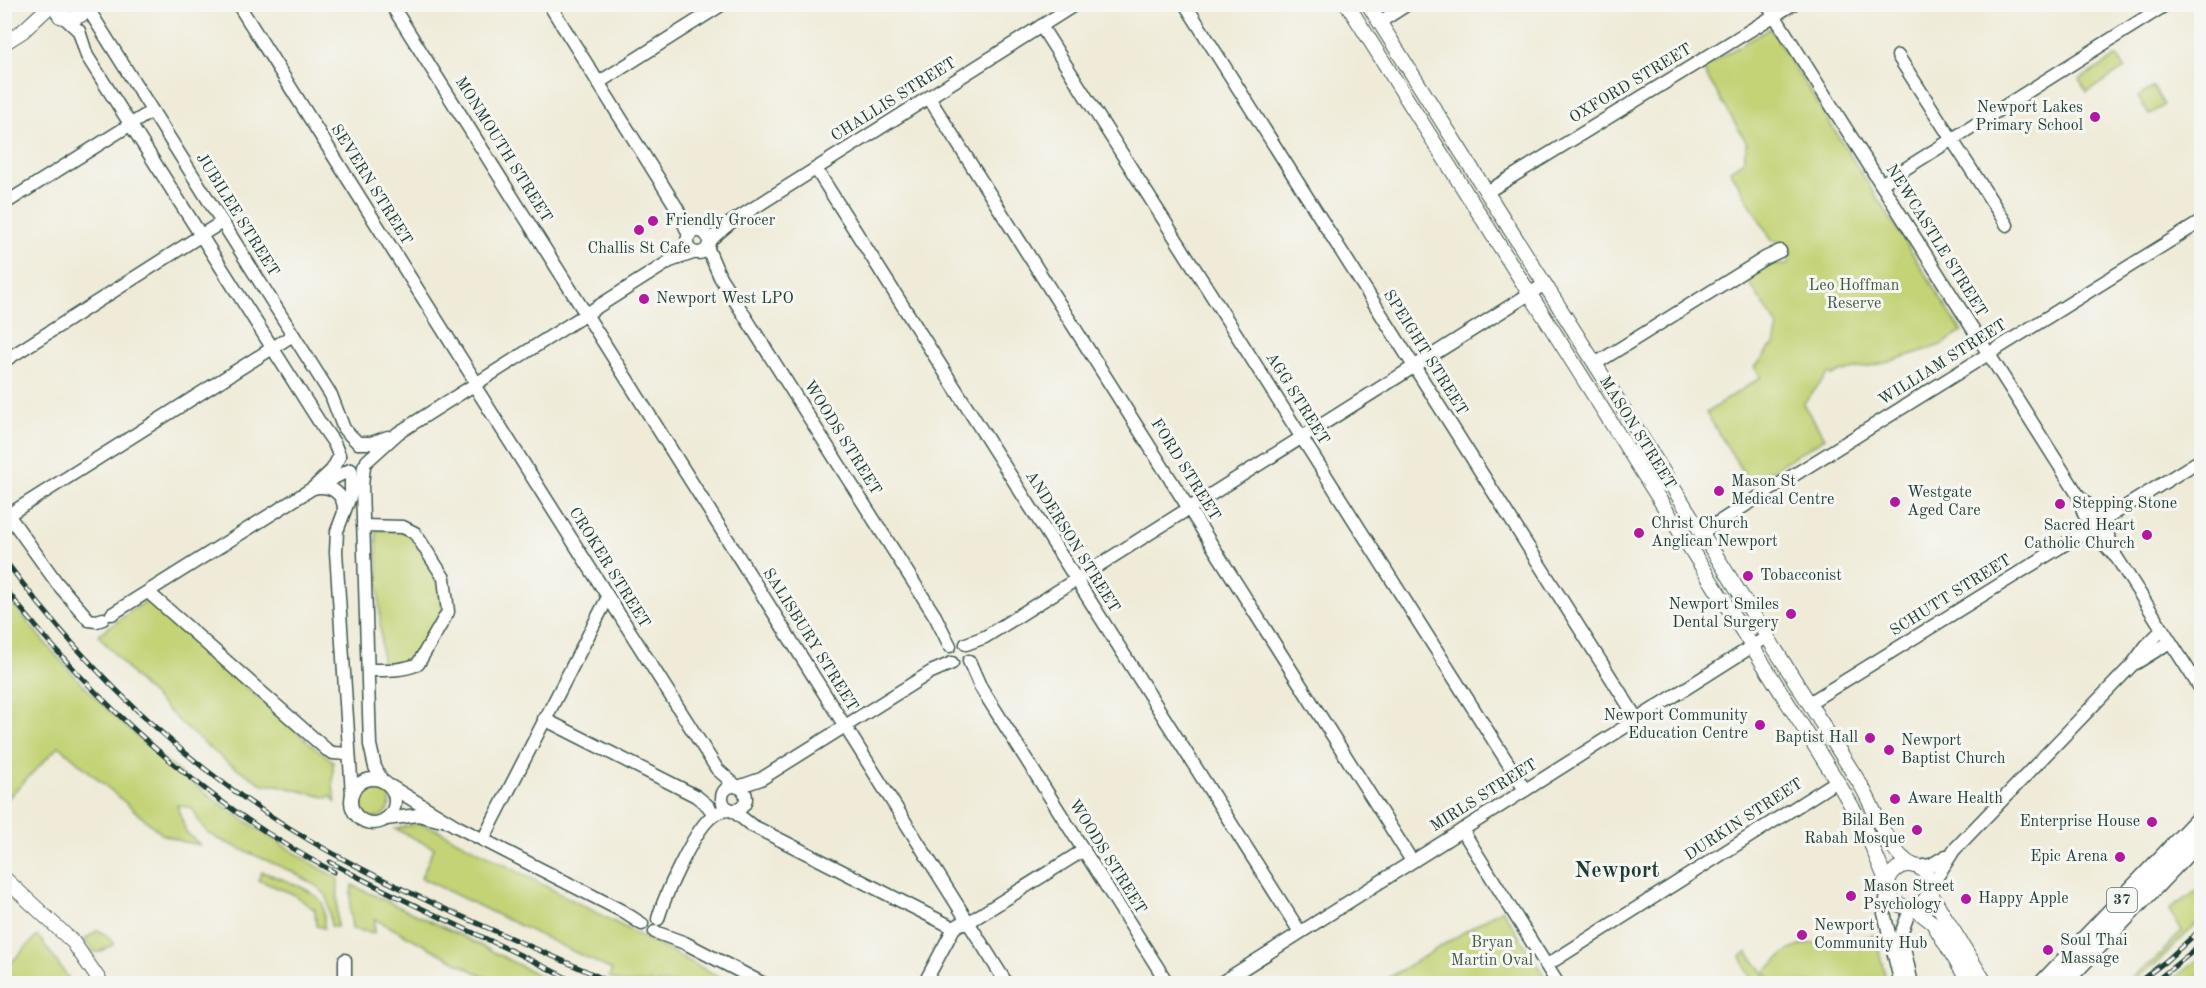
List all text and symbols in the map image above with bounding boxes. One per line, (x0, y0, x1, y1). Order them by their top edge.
street label: OXFORD STREET (1567, 41, 1695, 127)
street label: CHALLIS STREET (829, 55, 959, 145)
street label: MONMOUTH STREET (452, 74, 554, 226)
place label: Newport Lakes Primary School (1975, 100, 2083, 134)
marker: Newport Lakes Primary School (2088, 110, 2102, 124)
street label: SEVERN STREET (327, 122, 415, 248)
street label: JUBILEE STREET (193, 151, 281, 279)
street label: NEWCASTLE STREET (1882, 162, 1990, 320)
place label: Friendly Grocer (665, 213, 776, 229)
marker: Friendly Grocer (646, 214, 660, 228)
marker: Challis St Cafe (632, 223, 646, 237)
place label: Challis St Cafe (588, 241, 690, 257)
park label: Leo Hoffman Reserve (1809, 278, 1900, 312)
street label: SPEIGHT STREET (1380, 287, 1470, 419)
place label: Newport West LPO (656, 291, 794, 307)
marker: Newport West LPO (637, 292, 651, 306)
street label: WILLIAM STREET (1876, 317, 2010, 409)
street label: AGG STREET (1262, 350, 1332, 448)
street label: MASON STREET (1596, 374, 1678, 492)
street label: WOODS STREET (800, 378, 884, 498)
street label: FORD STREET (1147, 416, 1223, 524)
street label: ANDERSON STREET (1022, 468, 1122, 616)
place label: Mason St Medical Centre (1731, 474, 1834, 508)
marker: Mason St Medical Centre (1712, 484, 1726, 498)
place label: Westgate Aged Care (1907, 485, 1981, 519)
marker: Westgate Aged Care (1888, 495, 1902, 509)
place label: Stepping Stone (2072, 496, 2177, 512)
marker: Stepping Stone (2053, 497, 2067, 511)
street label: CROKER STREET (565, 505, 653, 631)
place label: Christ Church Anglican Newport (1651, 516, 1778, 550)
place label: Sacred Heart Catholic Church (2024, 518, 2135, 552)
marker: Christ Church Anglican Newport (1632, 526, 1646, 540)
marker: Sacred Heart Catholic Church (2140, 528, 2154, 542)
street label: SCHUTT STREET (1888, 552, 2014, 640)
street label: SALISBURY STREET (759, 566, 861, 714)
place label: Tobacconist (1760, 568, 1842, 584)
marker: Tobacconist (1741, 569, 1755, 583)
place label: Newport Smiles Dental Surgery (1668, 597, 1780, 631)
marker: Newport Smiles Dental Surgery (1784, 607, 1798, 621)
place label: Newport Community Education Centre (1603, 708, 1749, 742)
marker: Newport Community Education Centre (1753, 718, 1767, 732)
place label: Baptist Hall (1775, 730, 1858, 746)
marker: Baptist Hall (1863, 731, 1877, 745)
place label: Newport Baptist Church (1901, 733, 2006, 767)
marker: Newport Baptist Church (1882, 743, 1896, 757)
street label: MIRLS STREET (1428, 757, 1540, 835)
street label: DURKIN STREET (1682, 776, 1806, 864)
place label: Aware Health (1907, 791, 2003, 807)
marker: Aware Health (1888, 792, 1902, 806)
street label: WOODS STREET (1065, 797, 1149, 917)
place label: Bilal Ben Rabah Mosque (1804, 813, 1905, 847)
place label: Enterprise House (2019, 814, 2140, 830)
marker: Enterprise House (2145, 815, 2159, 829)
marker: Bilal Ben Rabah Mosque (1910, 823, 1924, 837)
place label: Epic Arena (2030, 849, 2108, 865)
marker: Epic Arena (2113, 850, 2127, 864)
district label: Newport (1575, 860, 1659, 882)
place label: Mason Street Psychology (1863, 879, 1955, 913)
road number: 37 (2107, 888, 2137, 912)
marker: Mason Street Psychology (1844, 889, 1858, 903)
place label: Happy Apple (1978, 891, 2069, 907)
marker: Happy Apple (1959, 892, 1973, 906)
place label: Newport Community Hub (1814, 918, 1927, 952)
marker: Newport Community Hub (1795, 928, 1809, 942)
place label: Soul Thai Massage (2060, 933, 2128, 967)
park label: Bryan Martin Oval (1451, 935, 1533, 969)
marker: Soul Thai Massage (2041, 943, 2055, 957)

